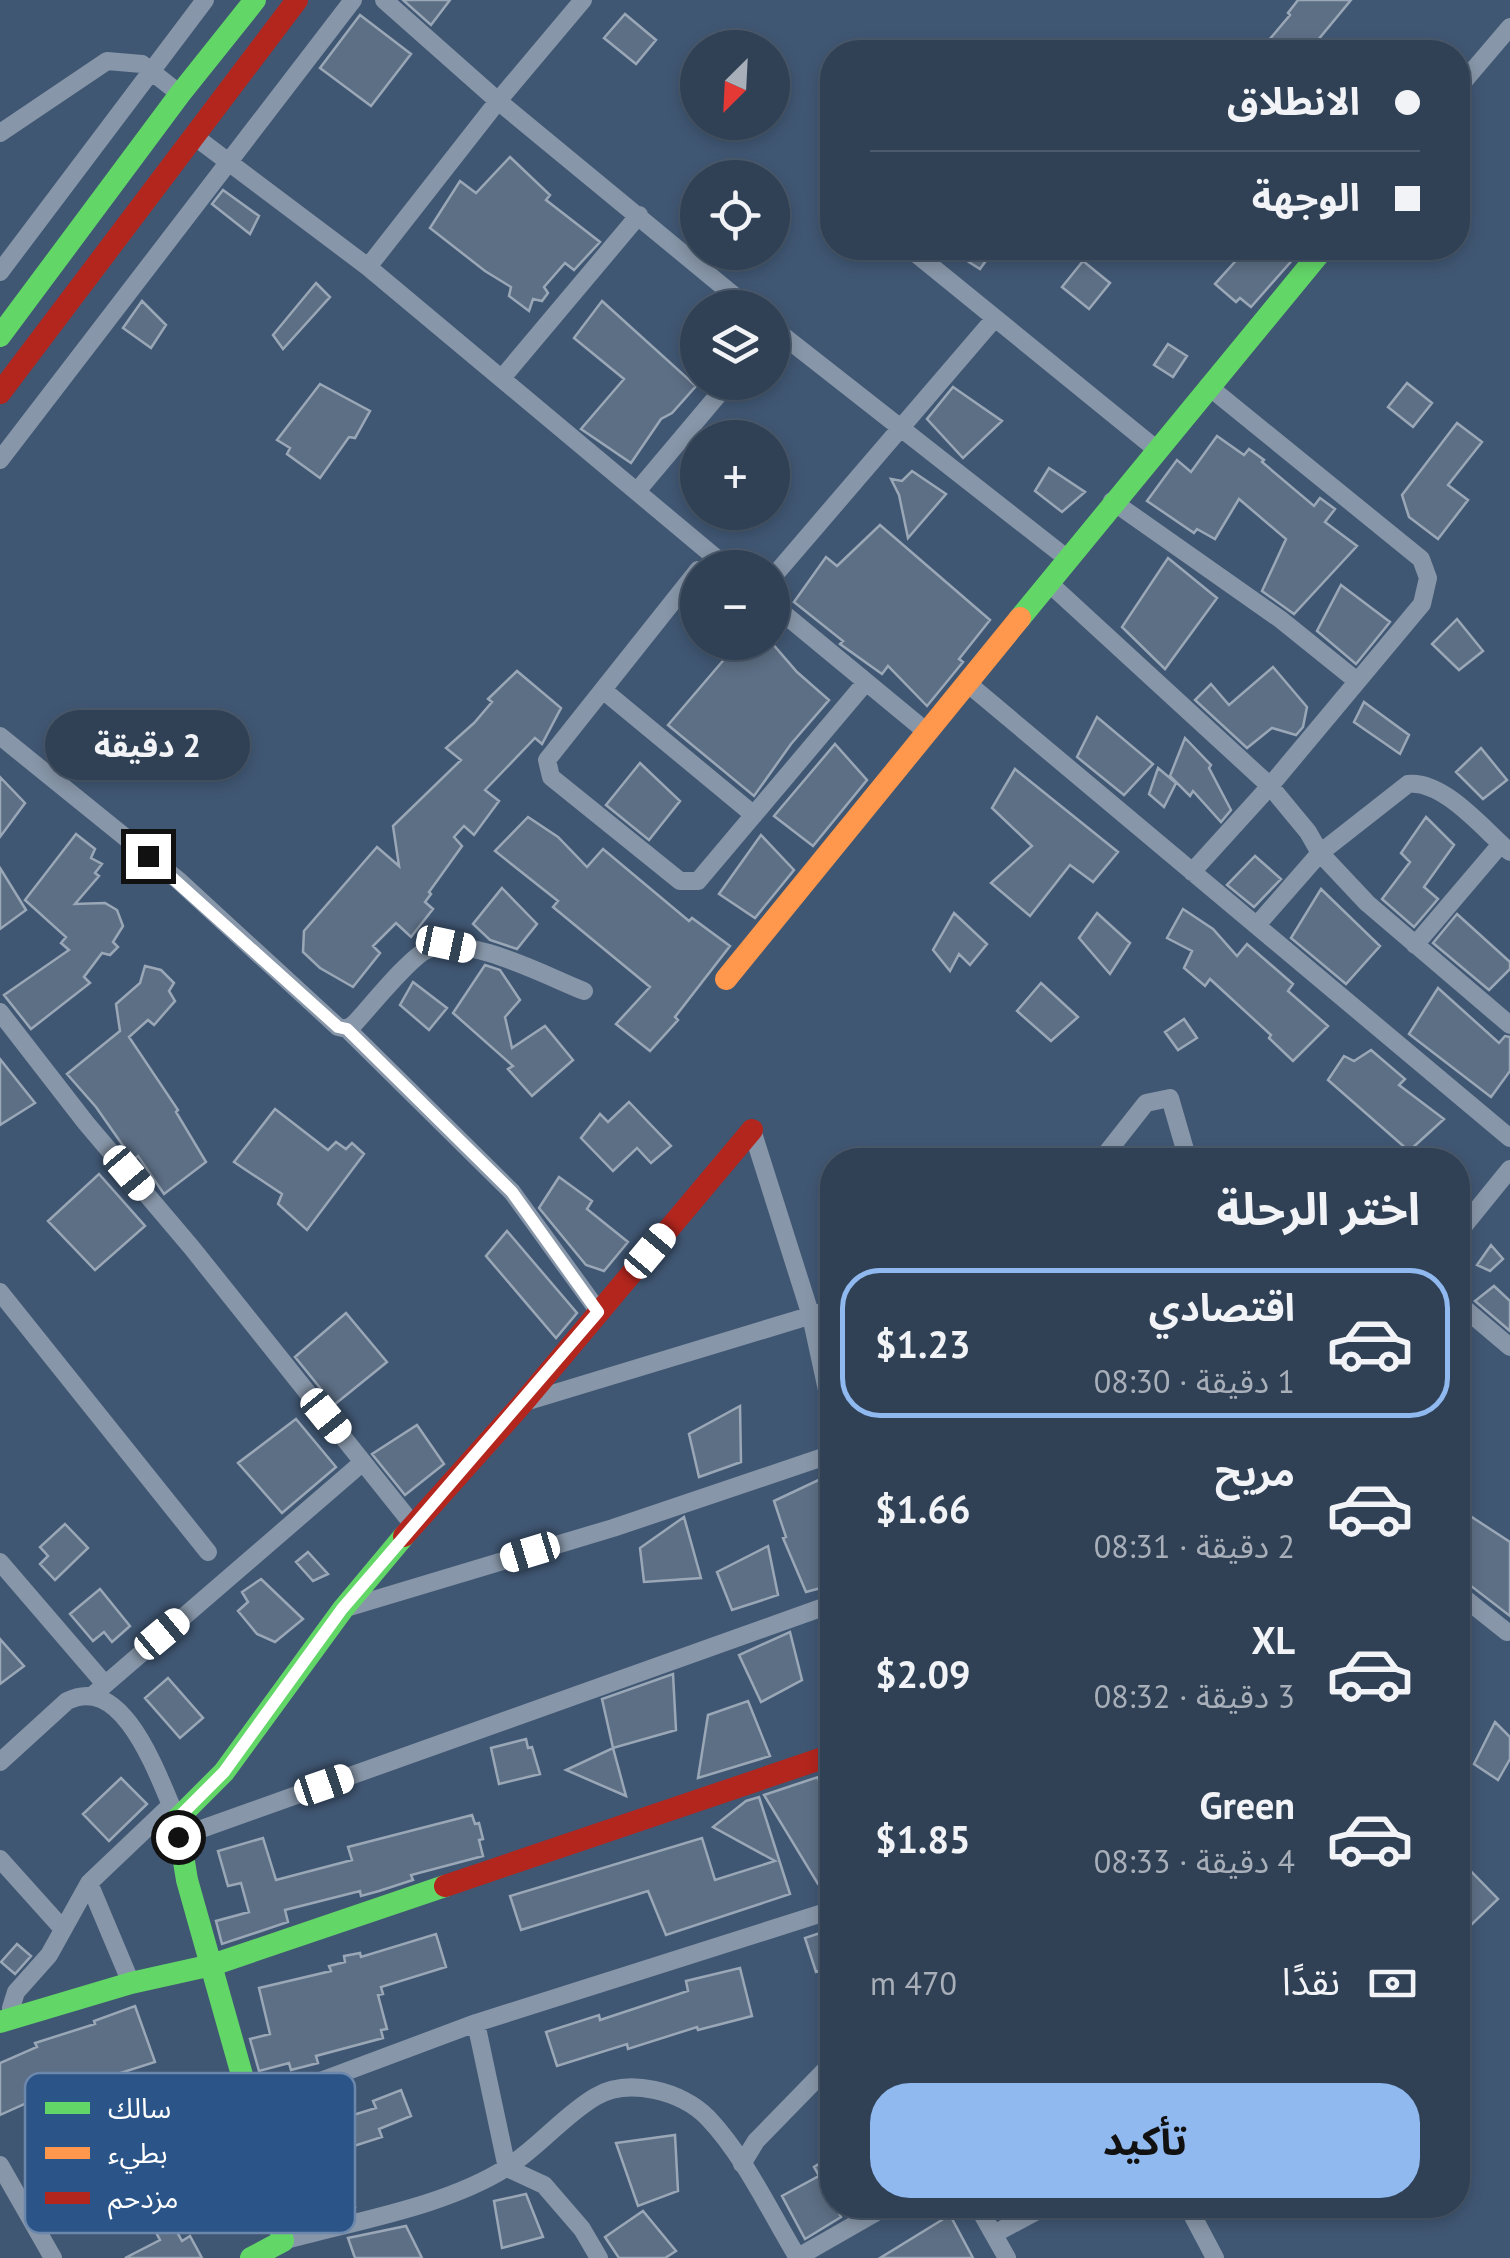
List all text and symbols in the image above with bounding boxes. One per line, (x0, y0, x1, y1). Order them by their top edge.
north arrow (680, 30, 790, 140)
map controls (680, 30, 790, 660)
text: الانطلاق (1227, 76, 1360, 125)
button: locate (680, 160, 790, 270)
text: الوجهة (1252, 172, 1360, 221)
button: layers (680, 290, 790, 400)
button: + (680, 420, 790, 530)
button: − (680, 550, 790, 660)
callout: 2 دقيقة (46, 711, 250, 781)
text: 2 دقيقة (94, 724, 201, 766)
route end (126, 834, 171, 879)
car (414, 923, 478, 965)
car (98, 1140, 160, 1206)
text: اختر الرحلة (1216, 1179, 1420, 1237)
car (619, 1218, 681, 1284)
text: اقتصادي (1149, 1282, 1295, 1331)
icon: car (1325, 1298, 1415, 1388)
text: $1.23 (875, 1319, 971, 1368)
text: 1 دقيقة · 08:30 (1094, 1360, 1295, 1402)
car (295, 1383, 357, 1449)
text: مريح (1215, 1447, 1295, 1496)
icon: car (1325, 1463, 1415, 1553)
text: $1.66 (875, 1484, 971, 1533)
text: 2 دقيقة · 08:31 (1094, 1525, 1295, 1567)
car (497, 1529, 563, 1575)
car (129, 1603, 195, 1665)
text: XL (1251, 1615, 1295, 1664)
icon: car (1325, 1628, 1415, 1718)
text: $2.09 (875, 1649, 971, 1698)
text: 3 دقيقة · 08:32 (1094, 1675, 1295, 1717)
car (291, 1761, 357, 1809)
text: Green (1199, 1780, 1295, 1829)
icon: car (1325, 1793, 1415, 1883)
text: $1.85 (875, 1814, 971, 1863)
route start (156, 1815, 201, 1860)
text: 4 دقيقة · 08:33 (1094, 1840, 1295, 1882)
text: نقدًا (1282, 1956, 1340, 2005)
icon: cash (1365, 1956, 1420, 2011)
text: 470 m (870, 1962, 957, 2004)
legend (25, 2073, 355, 2233)
button: تأكيد (870, 2083, 1420, 2198)
text: سالك (108, 2089, 171, 2126)
text: بطيء (108, 2134, 168, 2174)
text: مزدحم (108, 2179, 179, 2220)

